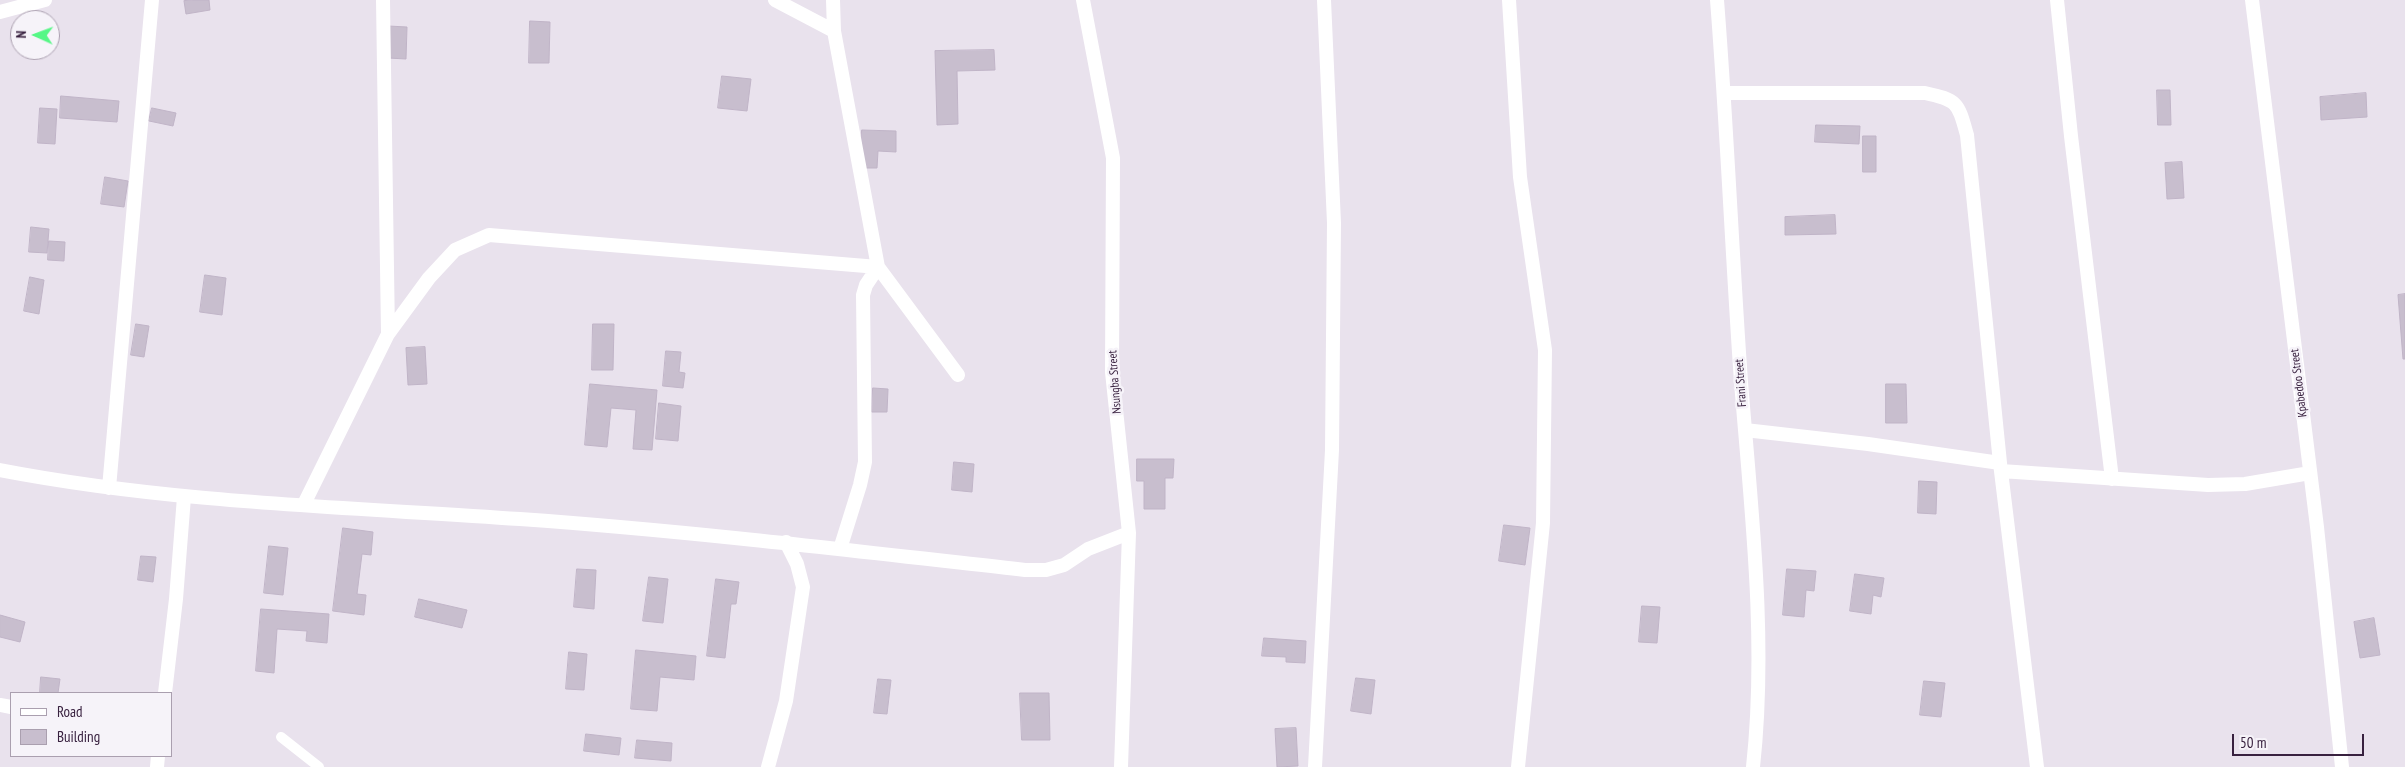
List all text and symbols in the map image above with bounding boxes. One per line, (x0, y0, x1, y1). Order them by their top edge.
north arrow (10, 10, 60, 60)
text: N (12, 30, 30, 39)
street label: Kpabedoo Street (2288, 348, 2310, 418)
street label: Nsungba Street (1106, 350, 1124, 414)
street label: Frani Street (1732, 358, 1750, 408)
legend (10, 692, 172, 757)
text: Road (57, 702, 83, 721)
scale bar (2235, 724, 2368, 756)
text: Building (57, 727, 100, 746)
text: 50 m (2240, 733, 2266, 752)

